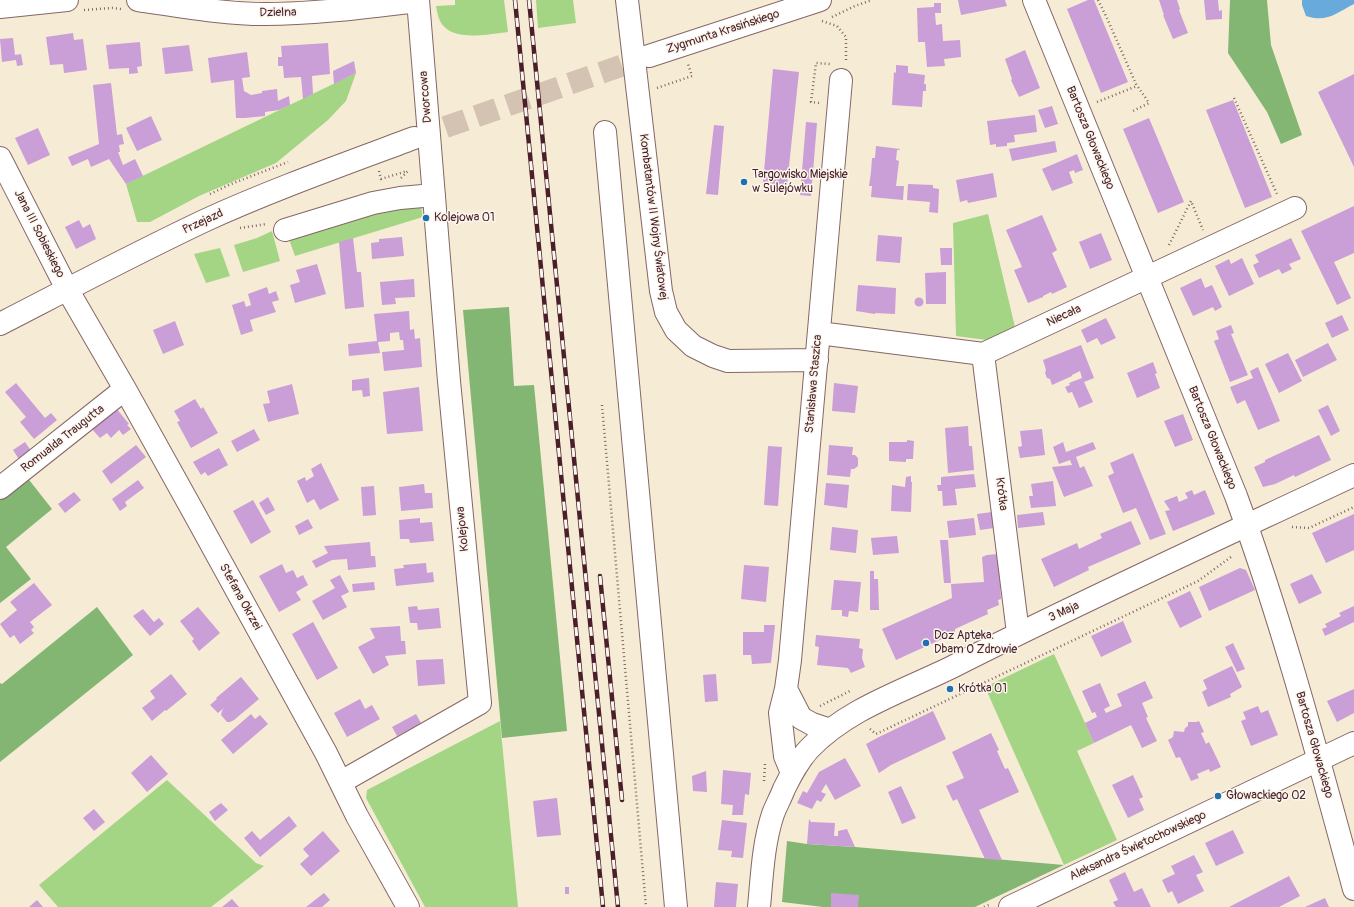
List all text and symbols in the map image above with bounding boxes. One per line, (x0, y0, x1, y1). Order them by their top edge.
street label: Dzielna (259, 5, 297, 21)
street label: Zygmunta Krasińskiego (665, 7, 781, 57)
street label: Dworcowa (417, 70, 435, 124)
street label: Bartosza Głowackiego (1063, 84, 1117, 192)
street label: Kombatantów II Wojny Światowej (636, 133, 670, 301)
place label: Targowisko Miejskie w Sulejówku (752, 168, 848, 196)
marker: Targowisko Miejskie w Sulejówku (739, 177, 749, 187)
street label: Jana III Sobieskiego (11, 188, 67, 280)
street label: Przejazd (180, 206, 226, 238)
place label: Kolejowa 01 (434, 211, 495, 225)
marker: Kolejowa 01 (421, 213, 431, 223)
street label: Niecała (1044, 302, 1084, 330)
street label: Stanisława Staszica (803, 334, 825, 434)
street label: Bartosza Głowackiego (1185, 384, 1239, 492)
street label: Romualda Traugutta (19, 402, 107, 476)
street label: Krótka (992, 476, 1010, 512)
street label: Kolejowa (453, 506, 473, 552)
street label: Stefana Okrzei (216, 561, 264, 633)
street label: 3 Maja (1047, 599, 1081, 625)
place label: Doz Apteka. Dbam O Zdrowie (934, 629, 1017, 657)
marker: Doz Apteka. Dbam O Zdrowie (921, 638, 931, 648)
place label: Krótka 01 (958, 682, 1007, 696)
marker: Krótka 01 (945, 684, 955, 694)
street label: Bartosza Głowackiego (1292, 690, 1336, 800)
place label: Głowackiego 02 (1226, 789, 1306, 803)
marker: Głowackiego 02 (1213, 791, 1223, 801)
street label: Aleksandra Świętochowskiego (1067, 808, 1209, 884)

